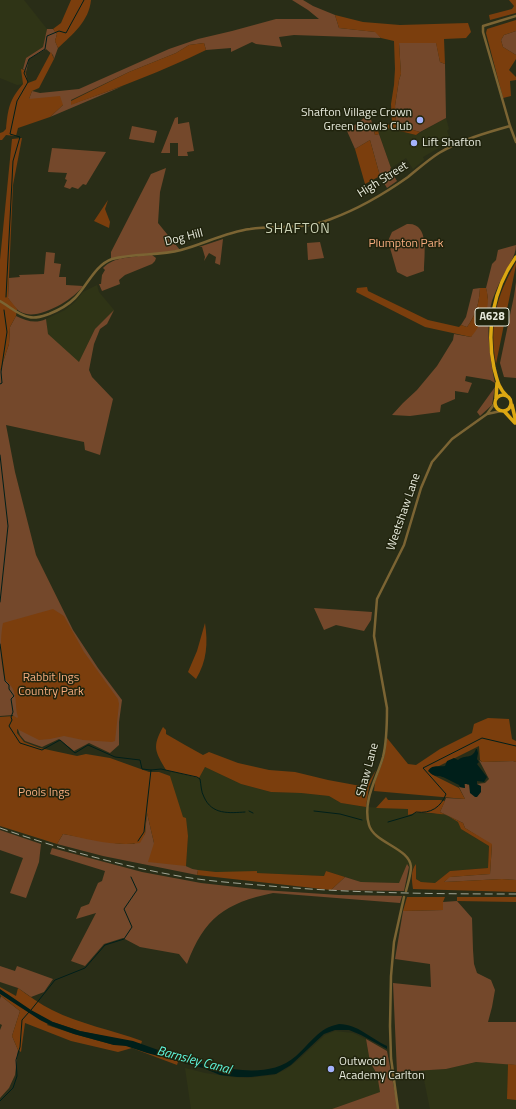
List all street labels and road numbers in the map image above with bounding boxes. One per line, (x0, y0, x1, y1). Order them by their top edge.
street label: High Street (355, 159, 411, 201)
street label: Dog Hill (163, 226, 205, 250)
road number: A628 (475, 308, 509, 326)
street label: Weetshaw Lane (384, 471, 424, 553)
street label: Shaw Lane (354, 742, 382, 798)

